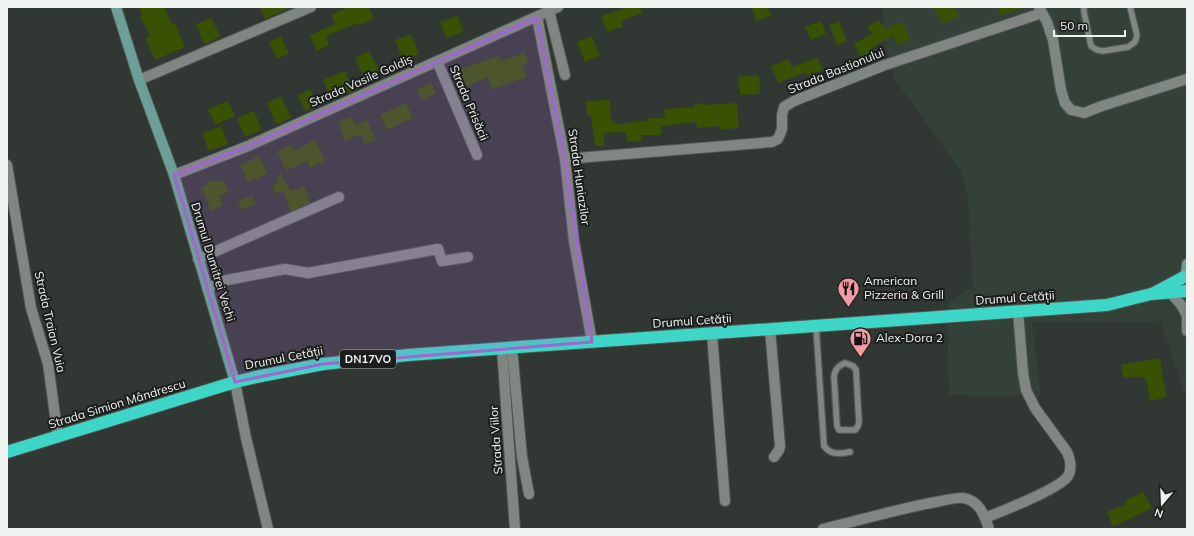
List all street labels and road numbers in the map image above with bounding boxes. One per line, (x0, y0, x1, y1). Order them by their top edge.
street label: Strada Bastionului (786, 44, 886, 97)
street label: Strada Vasile Goldiș (307, 51, 415, 111)
street label: Strada Prisăcii (447, 63, 492, 143)
street label: Strada Huniazilor (565, 128, 594, 227)
street label: Drumul Dumitrei Vechi (188, 200, 239, 323)
street label: Strada Traian Vuia (32, 270, 69, 374)
street label: Drumul Cetății (975, 287, 1055, 309)
street label: Drumul Cetății (652, 310, 732, 332)
street label: Drumul Cetății (244, 343, 325, 373)
road number: DN17VO (340, 350, 396, 368)
street label: Strada Simion Mândrescu (46, 375, 187, 432)
street label: Strada Viilor (486, 405, 505, 475)

